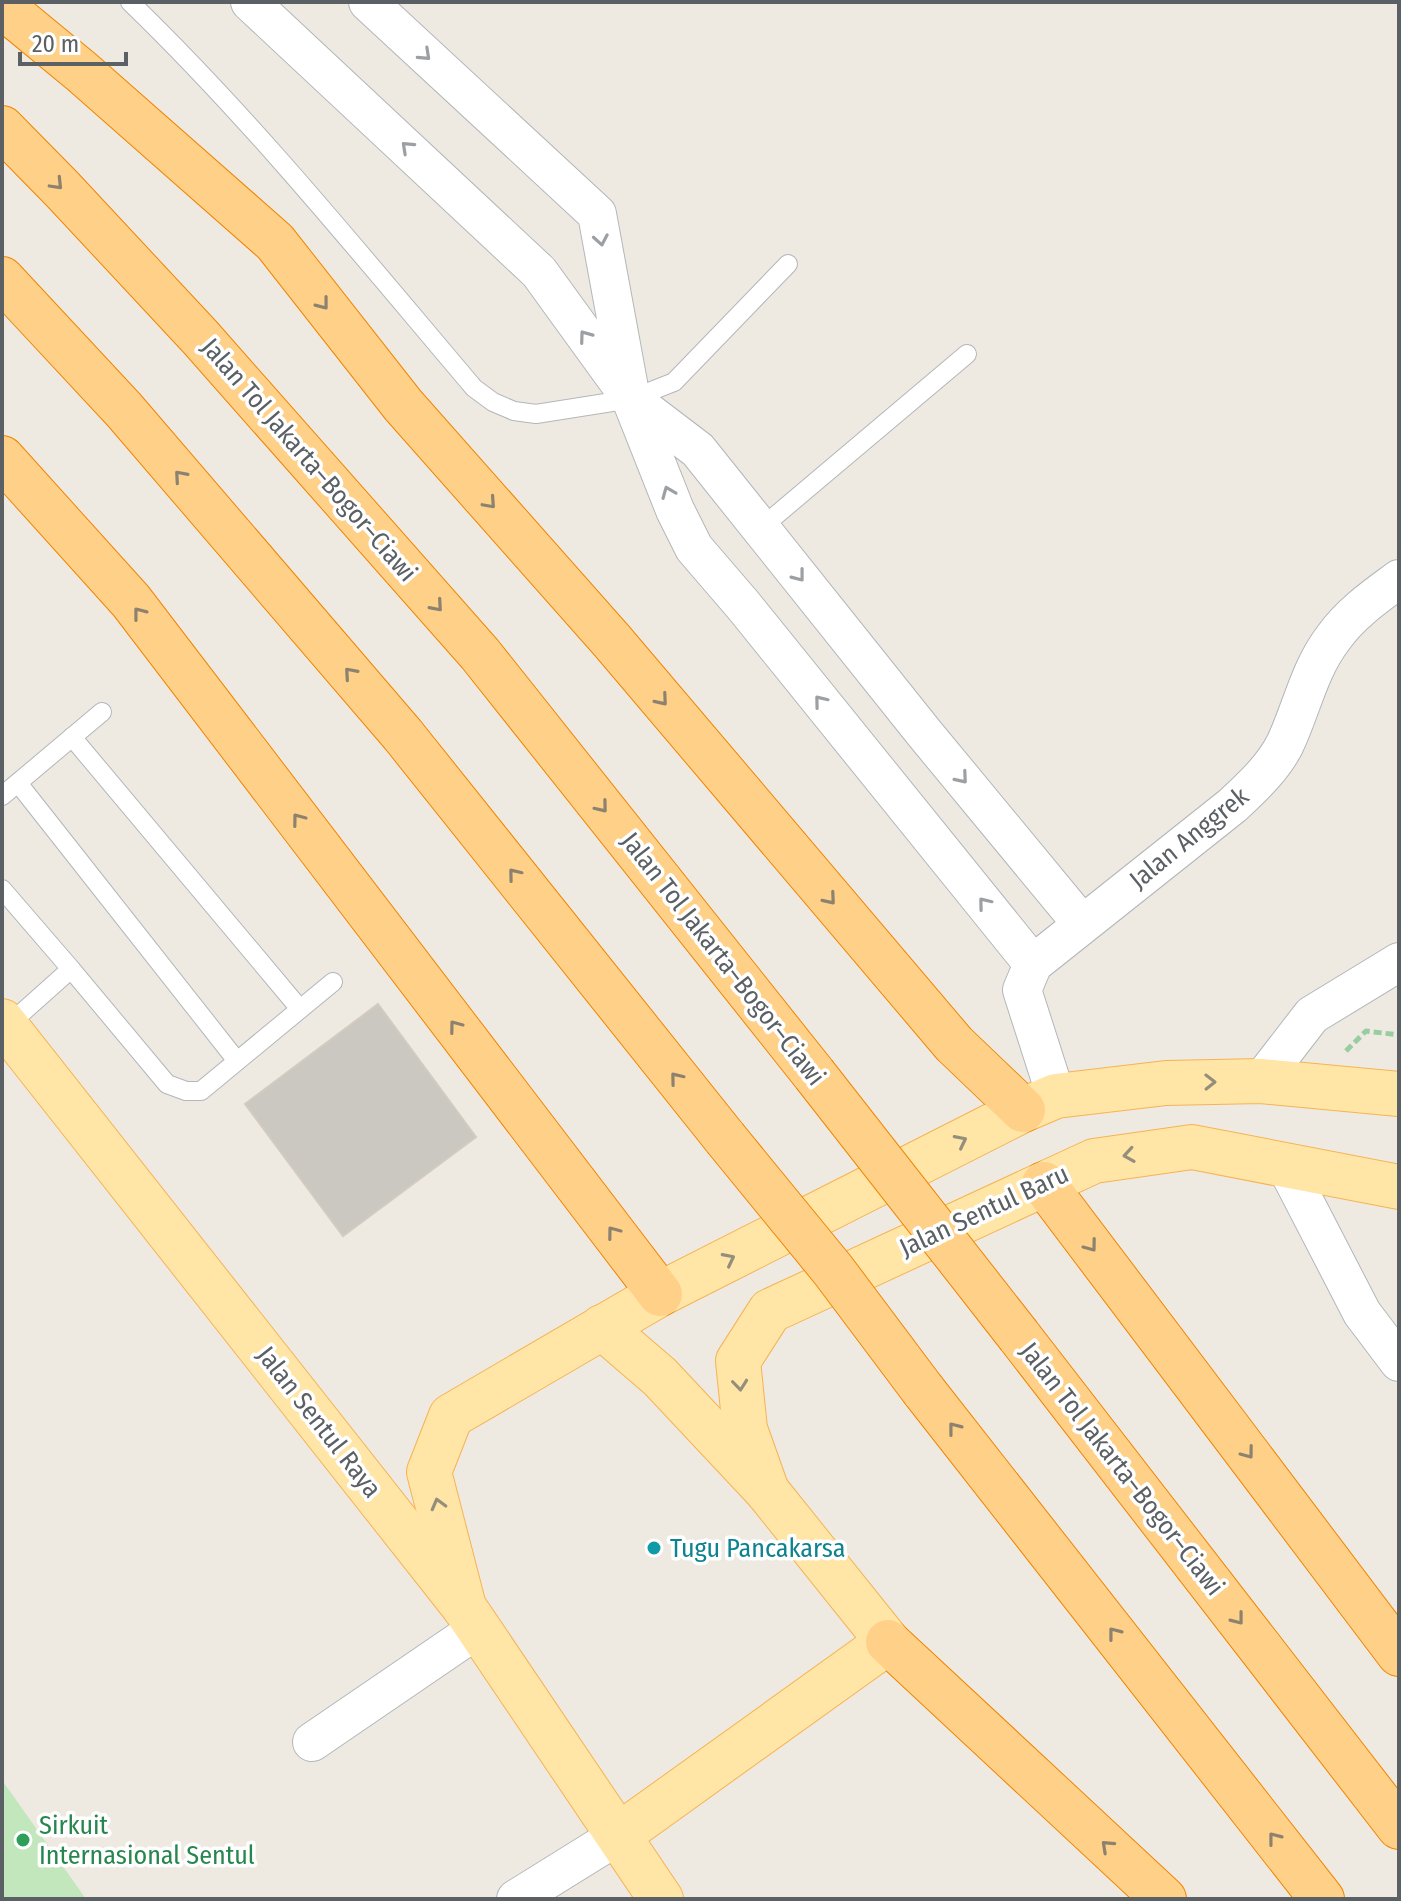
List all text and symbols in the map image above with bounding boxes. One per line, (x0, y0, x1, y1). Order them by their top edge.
scale bar (20, 16, 126, 66)
text: 20 m (32, 30, 79, 58)
one-way arrow (416, 45, 431, 59)
one-way arrow (402, 143, 417, 157)
one-way arrow (48, 175, 62, 189)
one-way arrow (592, 233, 609, 247)
one-way arrow (313, 295, 328, 309)
one-way arrow (580, 330, 595, 344)
street label: Jalan Tol Jakarta–Bogor–Ciawi (195, 332, 423, 588)
one-way arrow (175, 470, 190, 485)
one-way arrow (661, 486, 678, 500)
one-way arrow (480, 494, 494, 509)
one-way arrow (790, 567, 804, 582)
one-way arrow (427, 596, 442, 611)
one-way arrow (135, 607, 149, 621)
one-way arrow (345, 668, 360, 682)
one-way arrow (652, 691, 667, 706)
one-way arrow (816, 695, 830, 710)
one-way arrow (952, 769, 967, 784)
street label: Jalan Anggrek (1123, 780, 1255, 895)
one-way arrow (592, 798, 606, 813)
one-way arrow (293, 813, 307, 827)
street label: Jalan Tol Jakarta–Bogor–Ciawi (615, 826, 831, 1092)
one-way arrow (509, 869, 524, 883)
one-way arrow (820, 889, 835, 904)
one-way arrow (979, 897, 993, 912)
one-way arrow (451, 1020, 465, 1034)
one-way arrow (672, 1072, 686, 1087)
one-way arrow (1204, 1073, 1217, 1091)
one-way arrow (953, 1136, 968, 1151)
one-way arrow (1123, 1146, 1136, 1163)
street label: Jalan Sentul Baru (895, 1158, 1073, 1264)
one-way arrow (608, 1227, 622, 1241)
one-way arrow (1081, 1237, 1096, 1252)
one-way arrow (721, 1253, 736, 1269)
street label: Jalan Tol Jakarta–Bogor–Ciawi (1014, 1336, 1230, 1602)
street label: Jalan Sentul Raya (250, 1340, 388, 1504)
one-way arrow (732, 1379, 749, 1392)
one-way arrow (949, 1422, 963, 1437)
one-way arrow (1238, 1444, 1252, 1459)
one-way arrow (430, 1498, 447, 1511)
place label: Tugu Pancakarsa (670, 1533, 845, 1564)
marker: Tugu Pancakarsa (645, 1539, 663, 1557)
one-way arrow (1228, 1610, 1243, 1624)
one-way arrow (1109, 1627, 1123, 1642)
place label: Sirkuit Internasional Sentul (39, 1810, 255, 1871)
marker: Sirkuit Internasional Sentul (14, 1831, 32, 1849)
one-way arrow (1269, 1833, 1284, 1847)
one-way arrow (1101, 1841, 1116, 1855)

